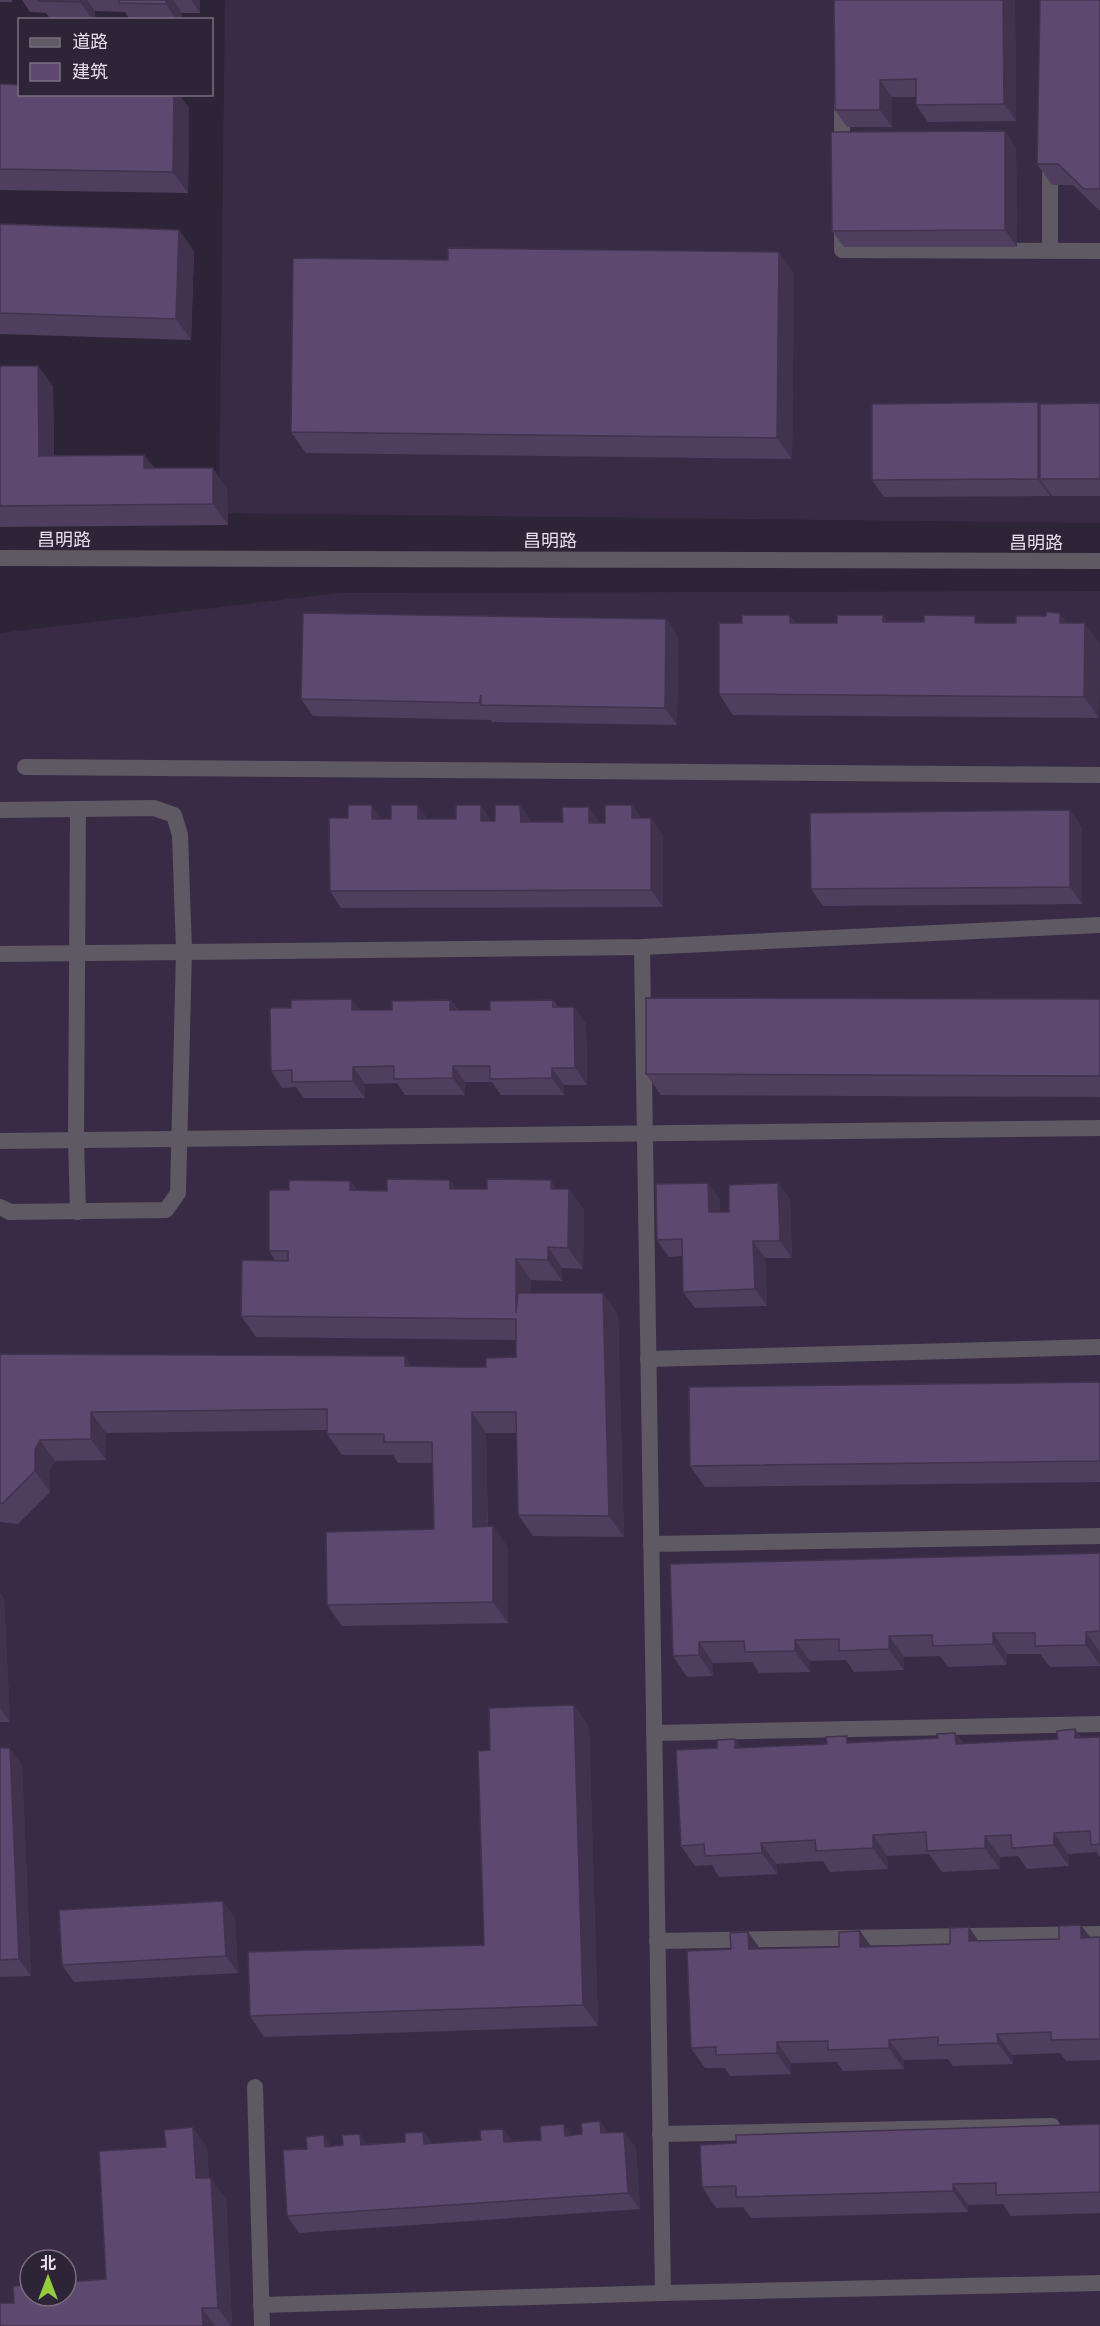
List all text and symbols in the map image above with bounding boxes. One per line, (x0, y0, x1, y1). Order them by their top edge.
legend (18, 18, 213, 96)
text: 道路 (72, 30, 108, 53)
text: 建筑 (72, 60, 108, 83)
street label: 昌明路 (37, 528, 91, 551)
street label: 昌明路 (523, 529, 577, 552)
street label: 昌明路 (1009, 531, 1063, 554)
north arrow (18, 2248, 78, 2308)
text: 北 (40, 2253, 56, 2273)

